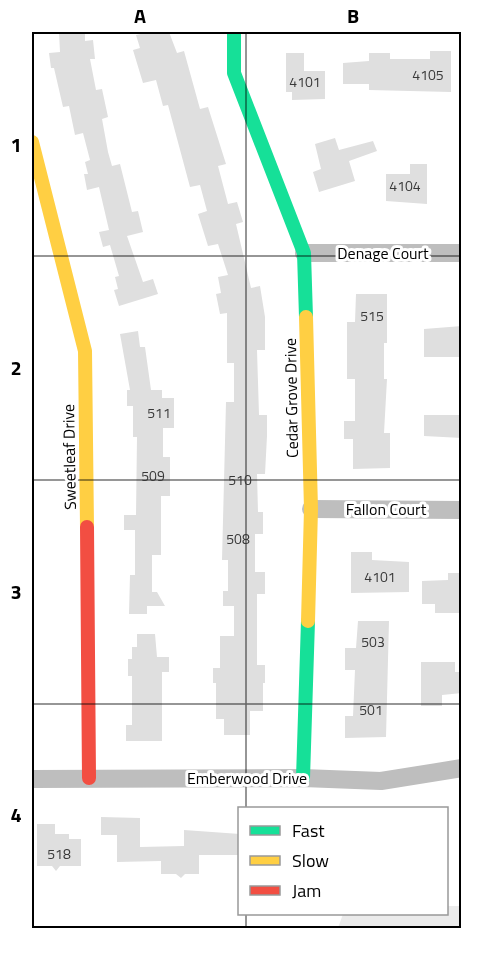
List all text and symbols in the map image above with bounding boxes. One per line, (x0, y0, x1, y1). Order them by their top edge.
text: A (134, 0, 146, 31)
text: B (347, 0, 359, 31)
house number: 4105 (412, 64, 444, 85)
house number: 4101 (289, 71, 321, 92)
text: 1 (10, 129, 22, 160)
house number: 4104 (389, 175, 421, 196)
street label: Denage Court (337, 241, 429, 265)
house number: 515 (360, 305, 384, 326)
street label: Cedar Grove Drive (278, 338, 304, 458)
text: 2 (10, 352, 22, 383)
house number: 511 (147, 402, 171, 423)
street label: Sweetleaf Drive (56, 404, 82, 510)
house number: 509 (141, 465, 165, 486)
house number: 510 (228, 469, 252, 490)
street label: Fallon Court (346, 497, 427, 521)
house number: 508 (226, 528, 250, 549)
house number: 4101 (364, 566, 396, 587)
text: 3 (10, 576, 22, 607)
house number: 503 (361, 631, 385, 652)
house number: 501 (359, 699, 383, 720)
street label: Emberwood Drive (187, 766, 307, 790)
text: 4 (10, 799, 22, 830)
legend (238, 807, 448, 915)
text: Fast (292, 817, 325, 844)
house number: 518 (47, 843, 71, 864)
text: Slow (292, 847, 329, 874)
text: Jam (292, 877, 321, 904)

